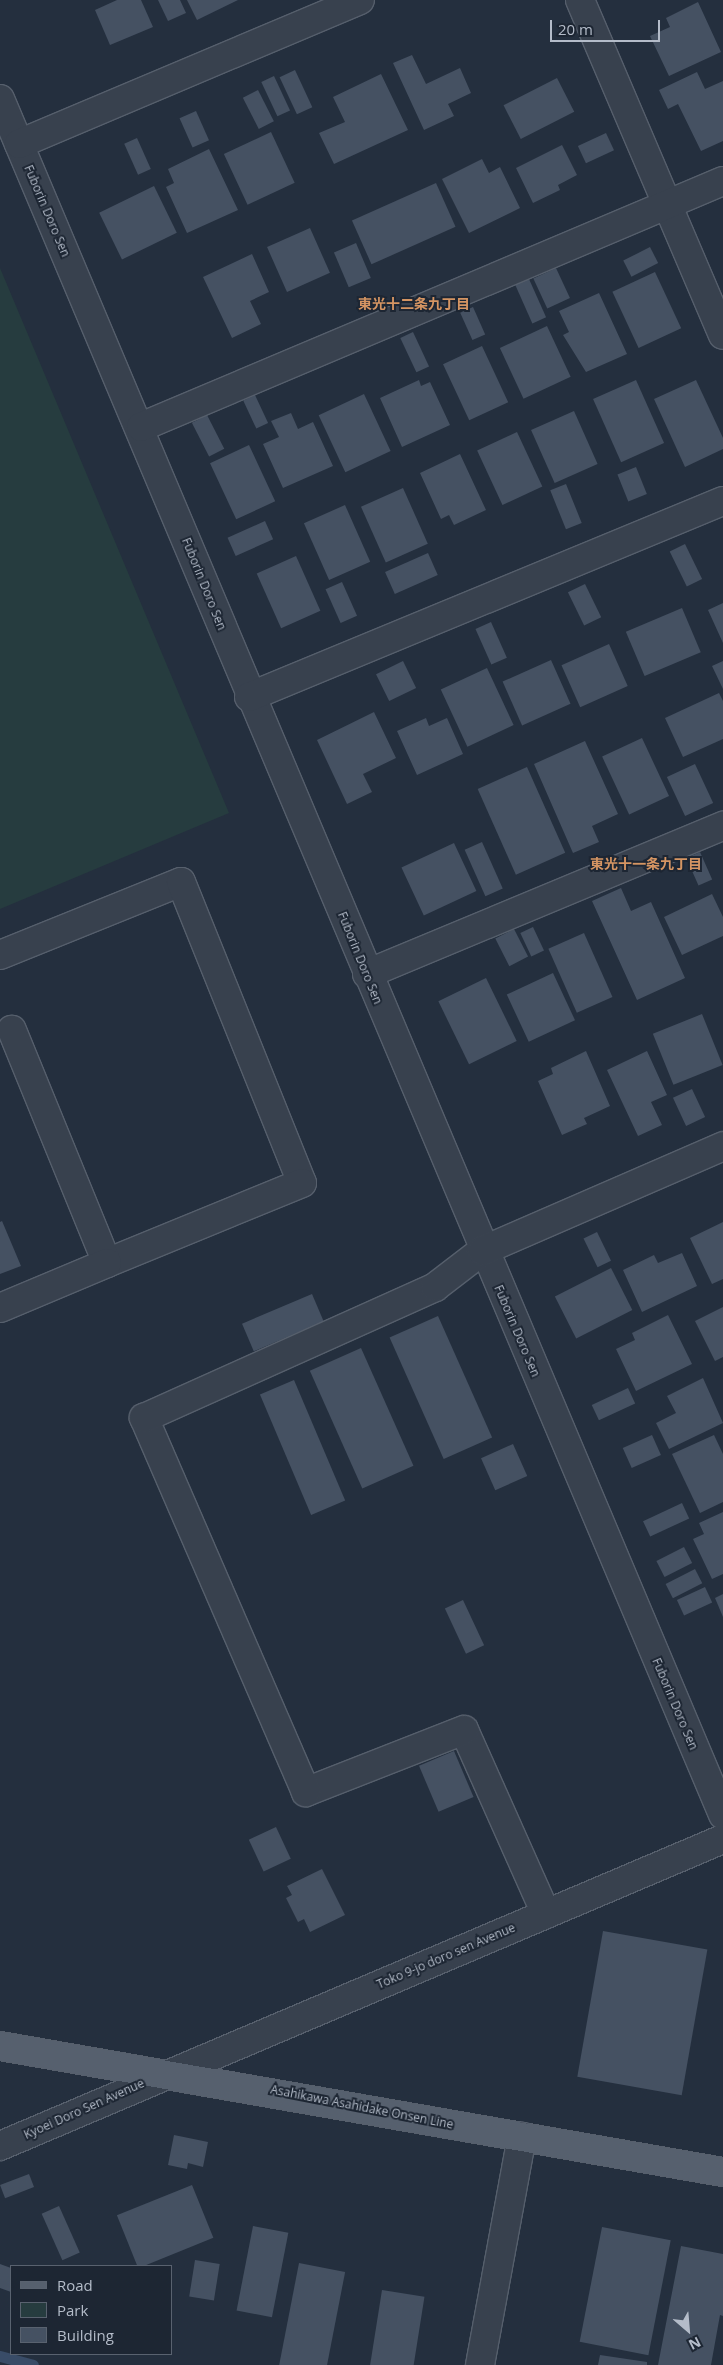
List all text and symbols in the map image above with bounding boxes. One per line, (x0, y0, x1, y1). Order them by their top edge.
scale bar (553, 10, 663, 42)
text: 20 m (558, 19, 593, 39)
street label: Fuborin Doro Sen (21, 163, 73, 259)
district label: 東光十二条九丁目 (358, 296, 470, 312)
street label: Fuborin Doro Sen (179, 536, 229, 632)
district label: 東光十一条九丁目 (590, 856, 702, 872)
street label: Fuborin Doro Sen (335, 910, 385, 1006)
street label: Fuborin Doro Sen (491, 1283, 543, 1379)
street label: Fuborin Doro Sen (649, 1656, 701, 1752)
street label: Toko 9-jo doro sen Avenue (375, 1920, 517, 1992)
street label: Kyoei Doro Sen Avenue (22, 2076, 146, 2142)
street label: Asahikawa Asahidake Onsen Line (269, 2082, 455, 2132)
legend (10, 2265, 172, 2355)
text: Road (57, 2275, 93, 2295)
text: Park (57, 2300, 88, 2320)
north arrow (663, 2305, 713, 2355)
text: Building (57, 2325, 114, 2345)
text: N (686, 2333, 704, 2355)

